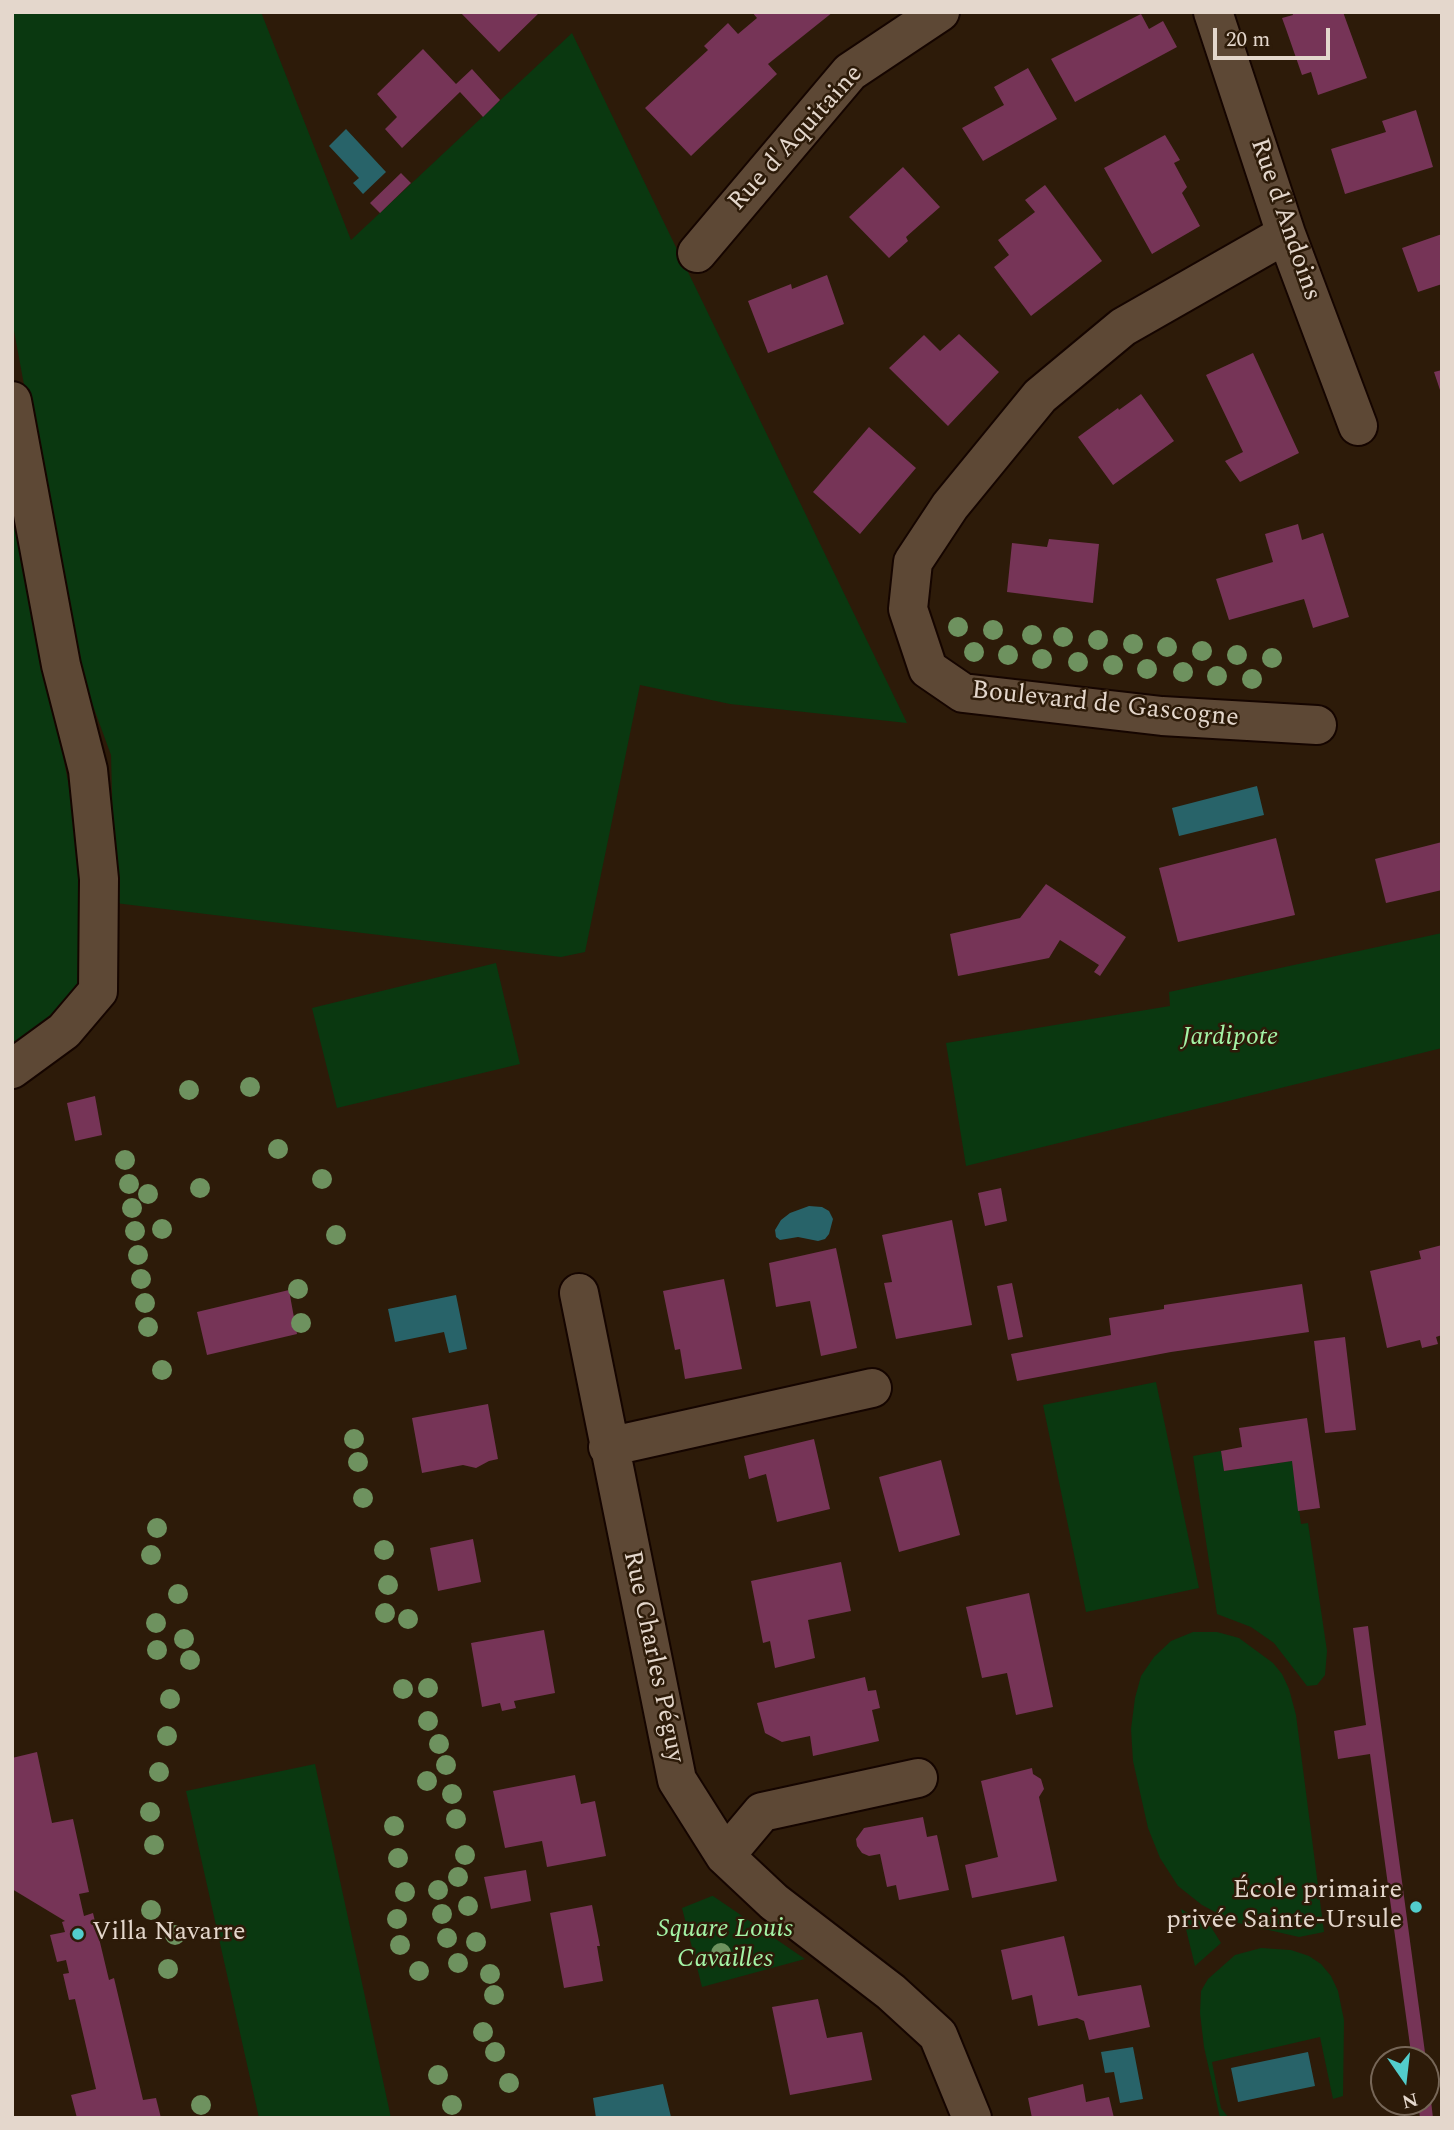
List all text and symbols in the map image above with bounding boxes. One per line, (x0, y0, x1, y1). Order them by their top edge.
scale bar (1216, 14, 1333, 58)
text: 20 m (1226, 24, 1270, 56)
street label: Rue d'Aquitaine (723, 59, 871, 219)
street label: Rue d'Andoins (1242, 135, 1326, 305)
street label: Boulevard de Gascogne (970, 676, 1240, 736)
park label: Jardipote (1182, 1023, 1278, 1055)
street label: Rue Charles Péguy (614, 1548, 690, 1766)
place label: École primaire privée Sainte-Ursule (1166, 1876, 1402, 1938)
marker: École primaire privée Sainte-Ursule (1408, 1899, 1424, 1915)
park label: Square Louis Cavailles (657, 1915, 793, 1976)
place label: Villa Navarre (92, 1918, 246, 1950)
marker: Villa Navarre (70, 1926, 86, 1942)
north arrow (1370, 2046, 1440, 2116)
text: N (1399, 2084, 1421, 2116)

